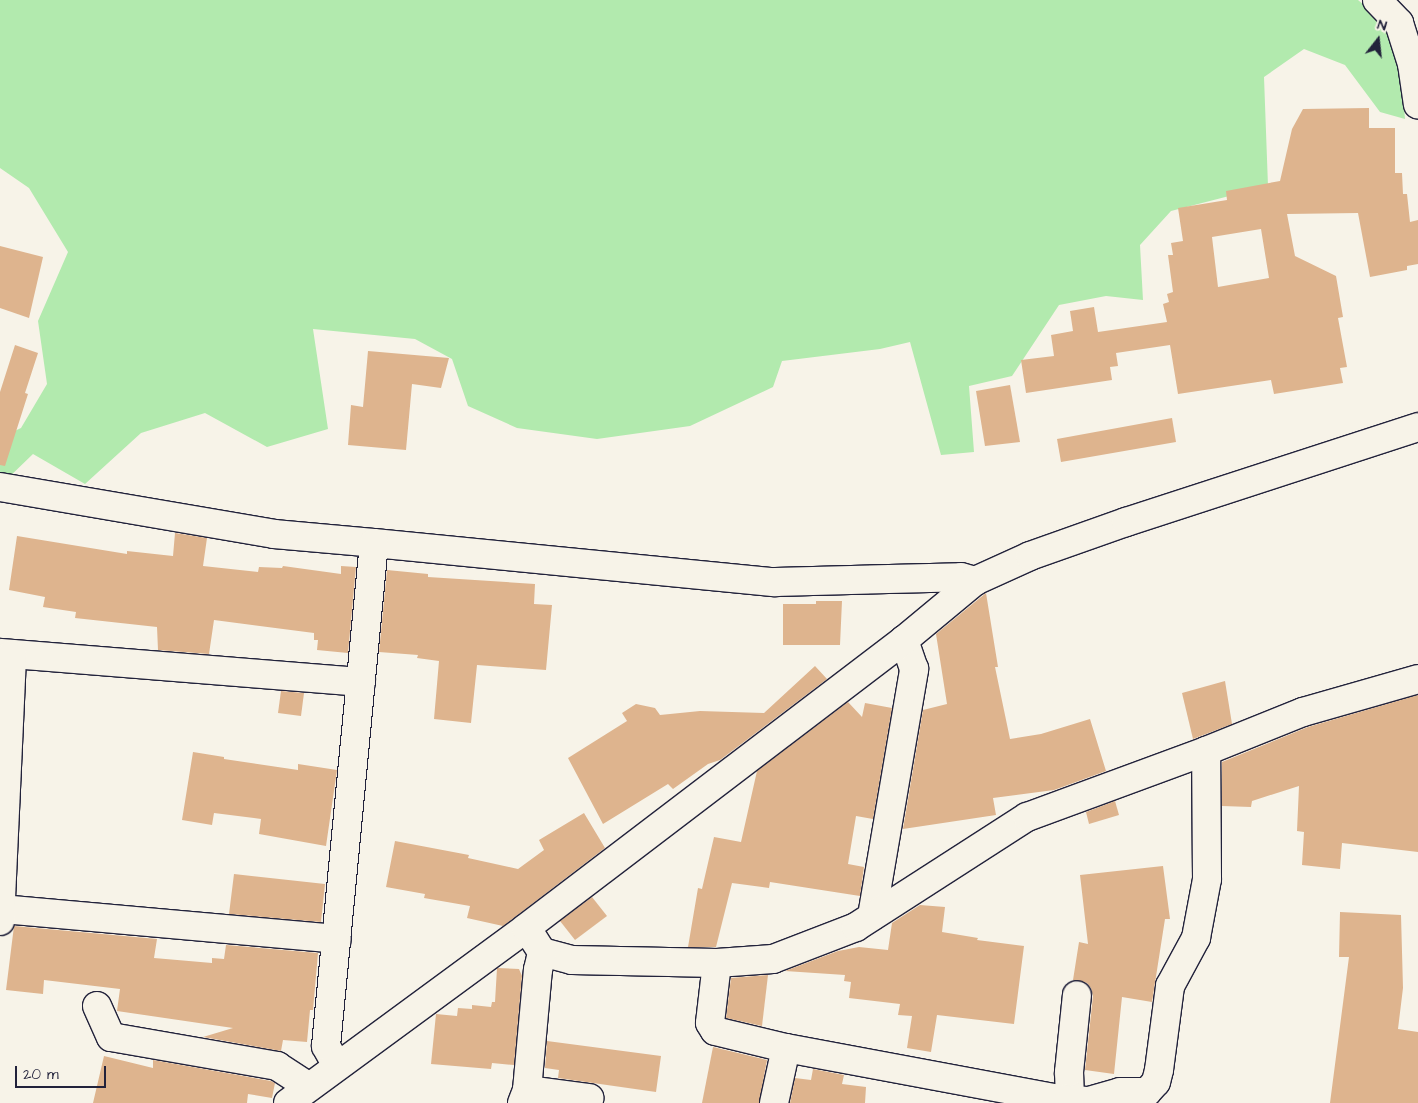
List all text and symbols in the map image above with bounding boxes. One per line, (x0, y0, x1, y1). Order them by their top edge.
north arrow (1353, 15, 1403, 65)
text: N (1375, 15, 1389, 36)
scale bar (18, 1056, 109, 1088)
text: 20 m (23, 1064, 59, 1085)

